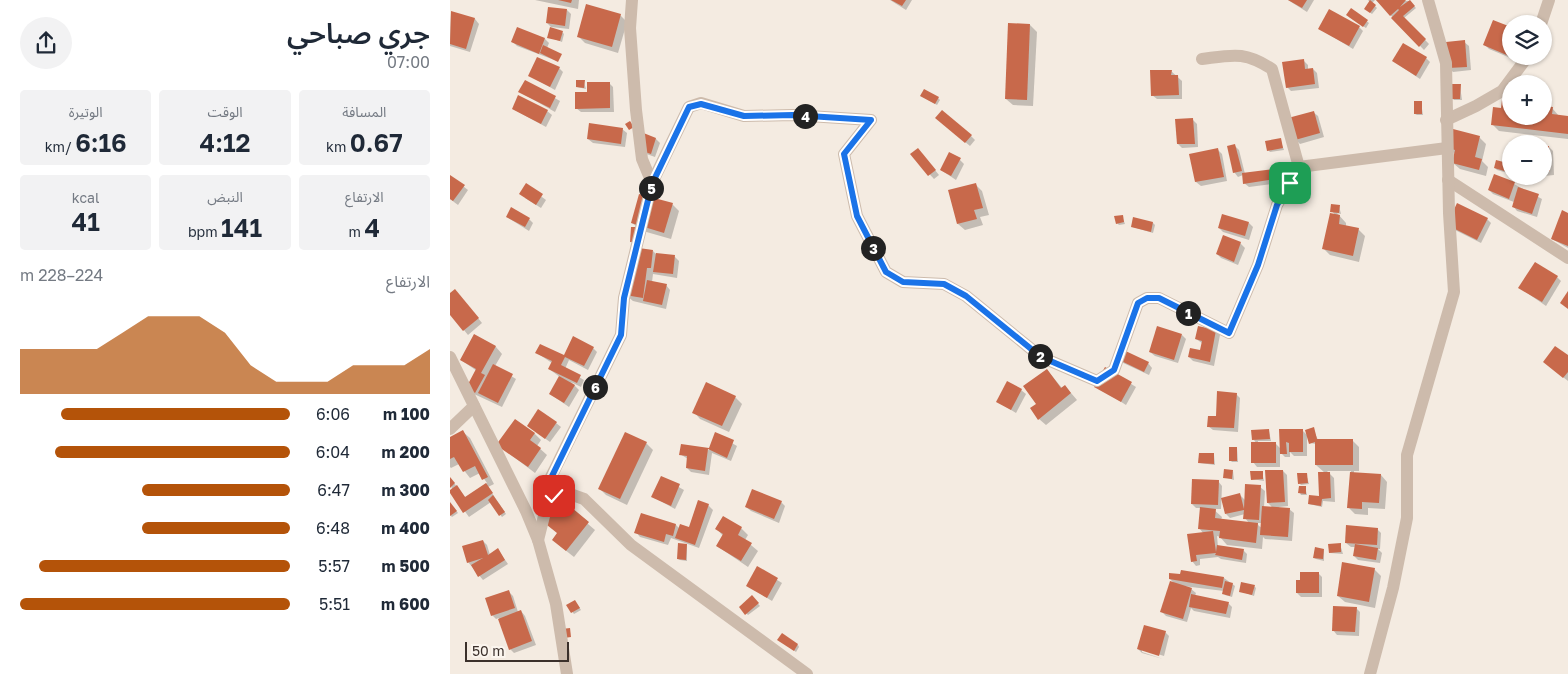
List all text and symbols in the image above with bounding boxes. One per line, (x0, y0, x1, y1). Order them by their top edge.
map controls (1502, 15, 1552, 185)
button: layers (1502, 15, 1552, 65)
text: جري صباحي (287, 16, 430, 49)
button: share (20, 17, 72, 69)
text: 07:00 (387, 52, 430, 72)
button: + (1502, 75, 1552, 125)
text: الوتيرة (69, 103, 103, 120)
text: الوقت (207, 103, 243, 120)
text: المسافة (342, 103, 386, 120)
pin: 4 (792, 104, 818, 128)
text: 4 (801, 108, 810, 125)
text: 6:16 (75, 127, 127, 158)
text: 4:12 (199, 127, 251, 158)
text: 0.67 (350, 127, 403, 158)
button: − (1502, 135, 1552, 185)
text: /km (45, 138, 75, 155)
text: km (326, 138, 350, 155)
pin (1269, 162, 1311, 204)
icon: arrive (1276, 169, 1304, 197)
pin: 5 (638, 176, 664, 200)
text: 5 (647, 180, 656, 197)
text: النبض (207, 188, 243, 205)
text: الارتفاع (345, 188, 384, 205)
text: kcal (72, 189, 100, 206)
text: 41 (72, 206, 100, 237)
text: 141 (221, 212, 262, 243)
text: 4 (364, 212, 380, 243)
text: bpm (188, 223, 221, 240)
text: m (349, 223, 364, 240)
pin: 3 (860, 236, 886, 260)
text: 3 (869, 240, 878, 257)
text: 224–228 m (20, 265, 103, 285)
text: الارتفاع (386, 271, 430, 291)
pin: 1 (1176, 300, 1200, 326)
text: 1 (1185, 305, 1192, 322)
pin: 2 (1028, 344, 1052, 368)
text: 2 (1036, 348, 1045, 365)
pin: 6 (582, 374, 608, 400)
text: 6 (591, 379, 600, 396)
text: 6:06 (316, 404, 350, 424)
text: 100 m (383, 404, 430, 424)
text: 6:04 (316, 442, 350, 462)
text: 200 m (381, 442, 430, 462)
pin (533, 475, 575, 517)
text: 6:47 (317, 480, 350, 500)
text: 300 m (381, 480, 430, 500)
icon: check (540, 482, 568, 510)
text: 6:48 (316, 518, 350, 538)
text: 400 m (381, 518, 430, 538)
text: 5:57 (318, 556, 350, 576)
text: 500 m (381, 556, 430, 576)
text: 5:51 (319, 594, 350, 614)
text: 600 m (381, 594, 430, 614)
scale bar (465, 639, 569, 662)
text: 50 m (472, 642, 505, 659)

